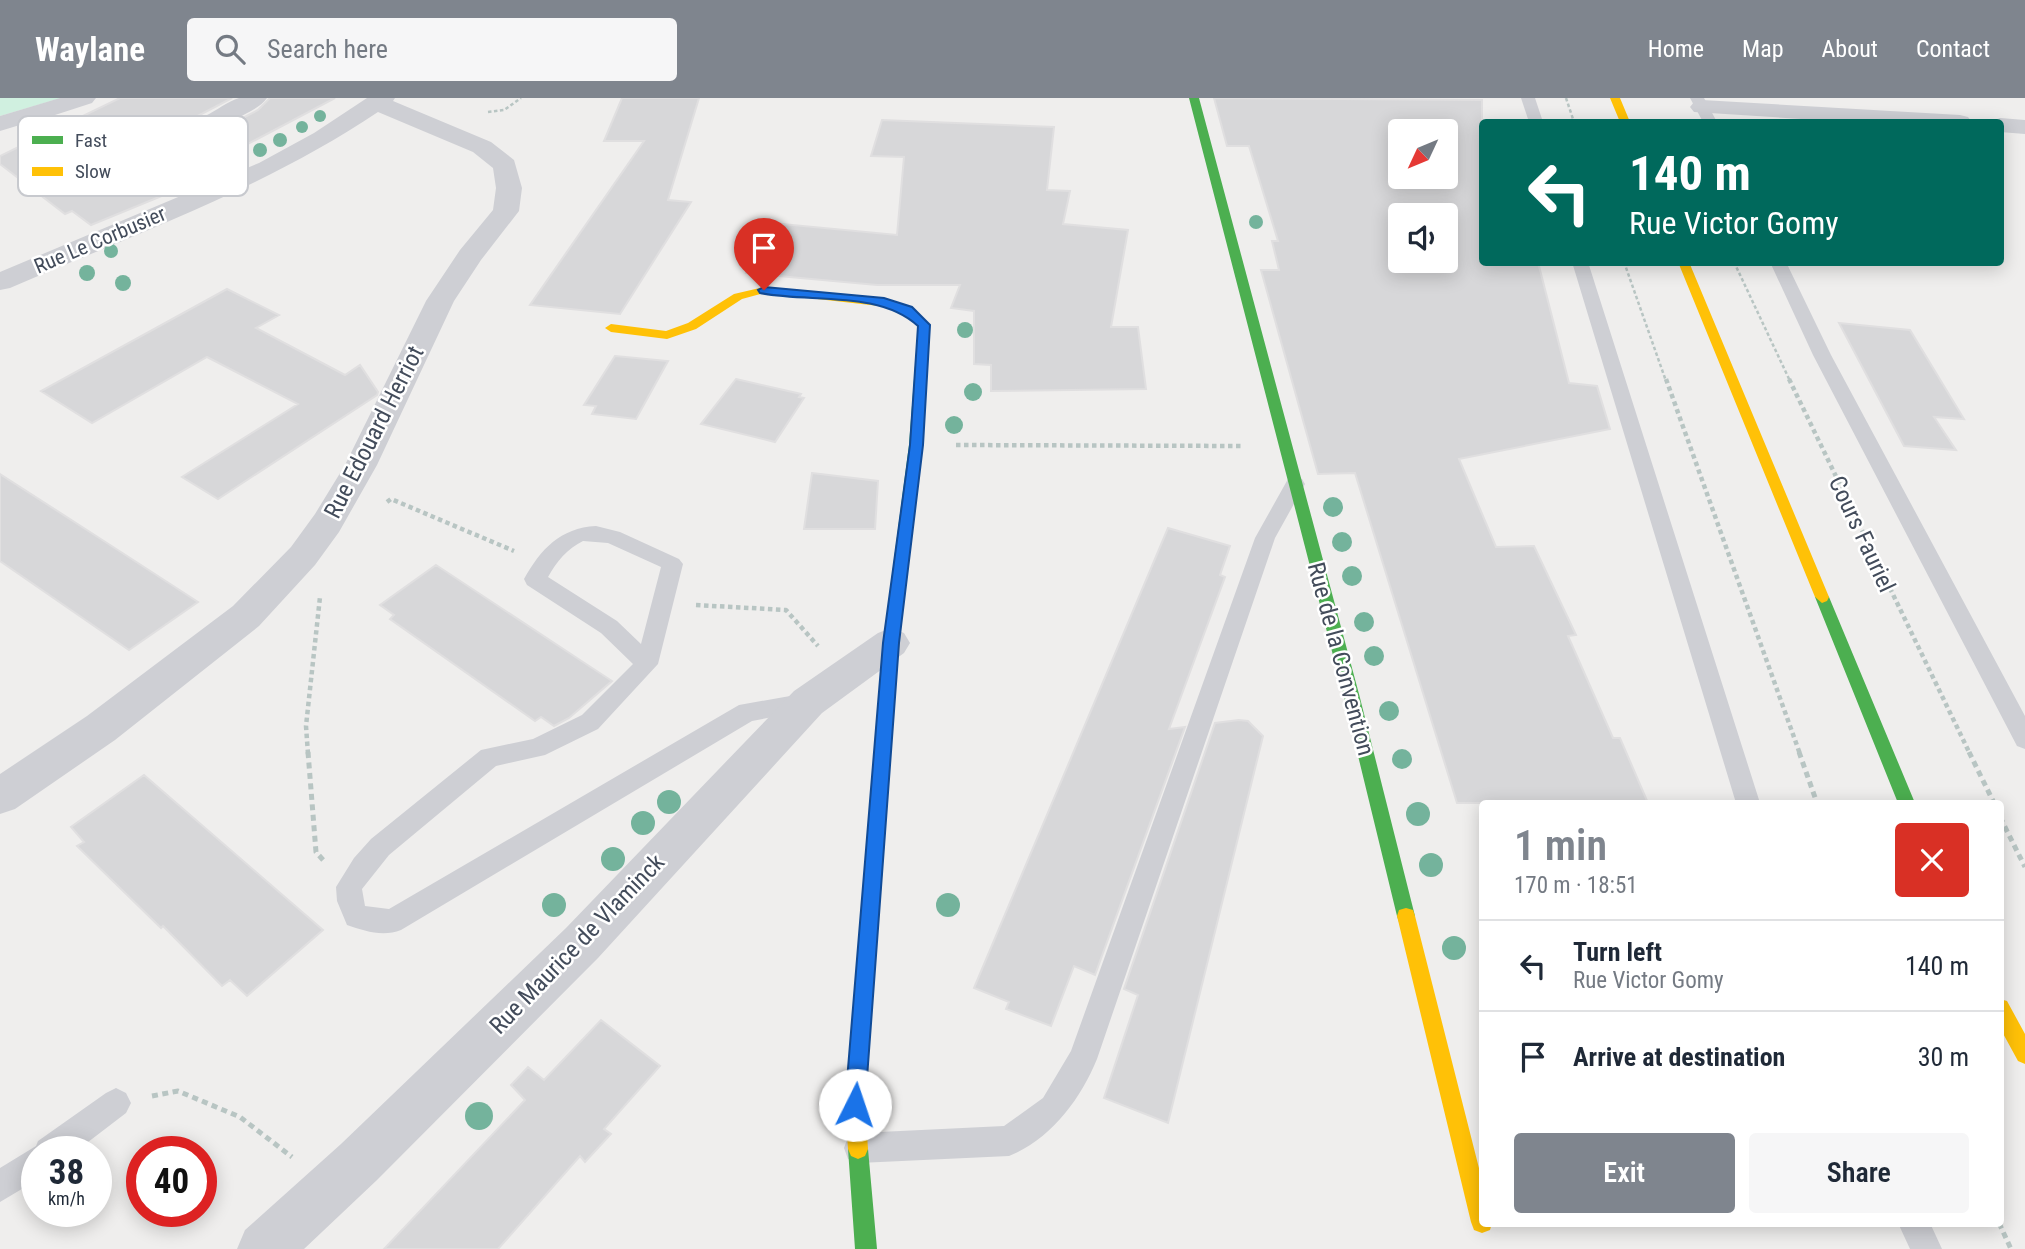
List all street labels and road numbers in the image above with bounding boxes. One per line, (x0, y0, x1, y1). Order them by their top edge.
street label: Rue Le Corbusier (31, 201, 169, 279)
street label: Rue Edouard Herriot (318, 341, 430, 523)
street label: Cours Fauriel (1823, 472, 1901, 596)
street label: Rue de la Convention (1302, 559, 1380, 759)
street label: Rue Maurice de Vlaminck (484, 848, 670, 1040)

